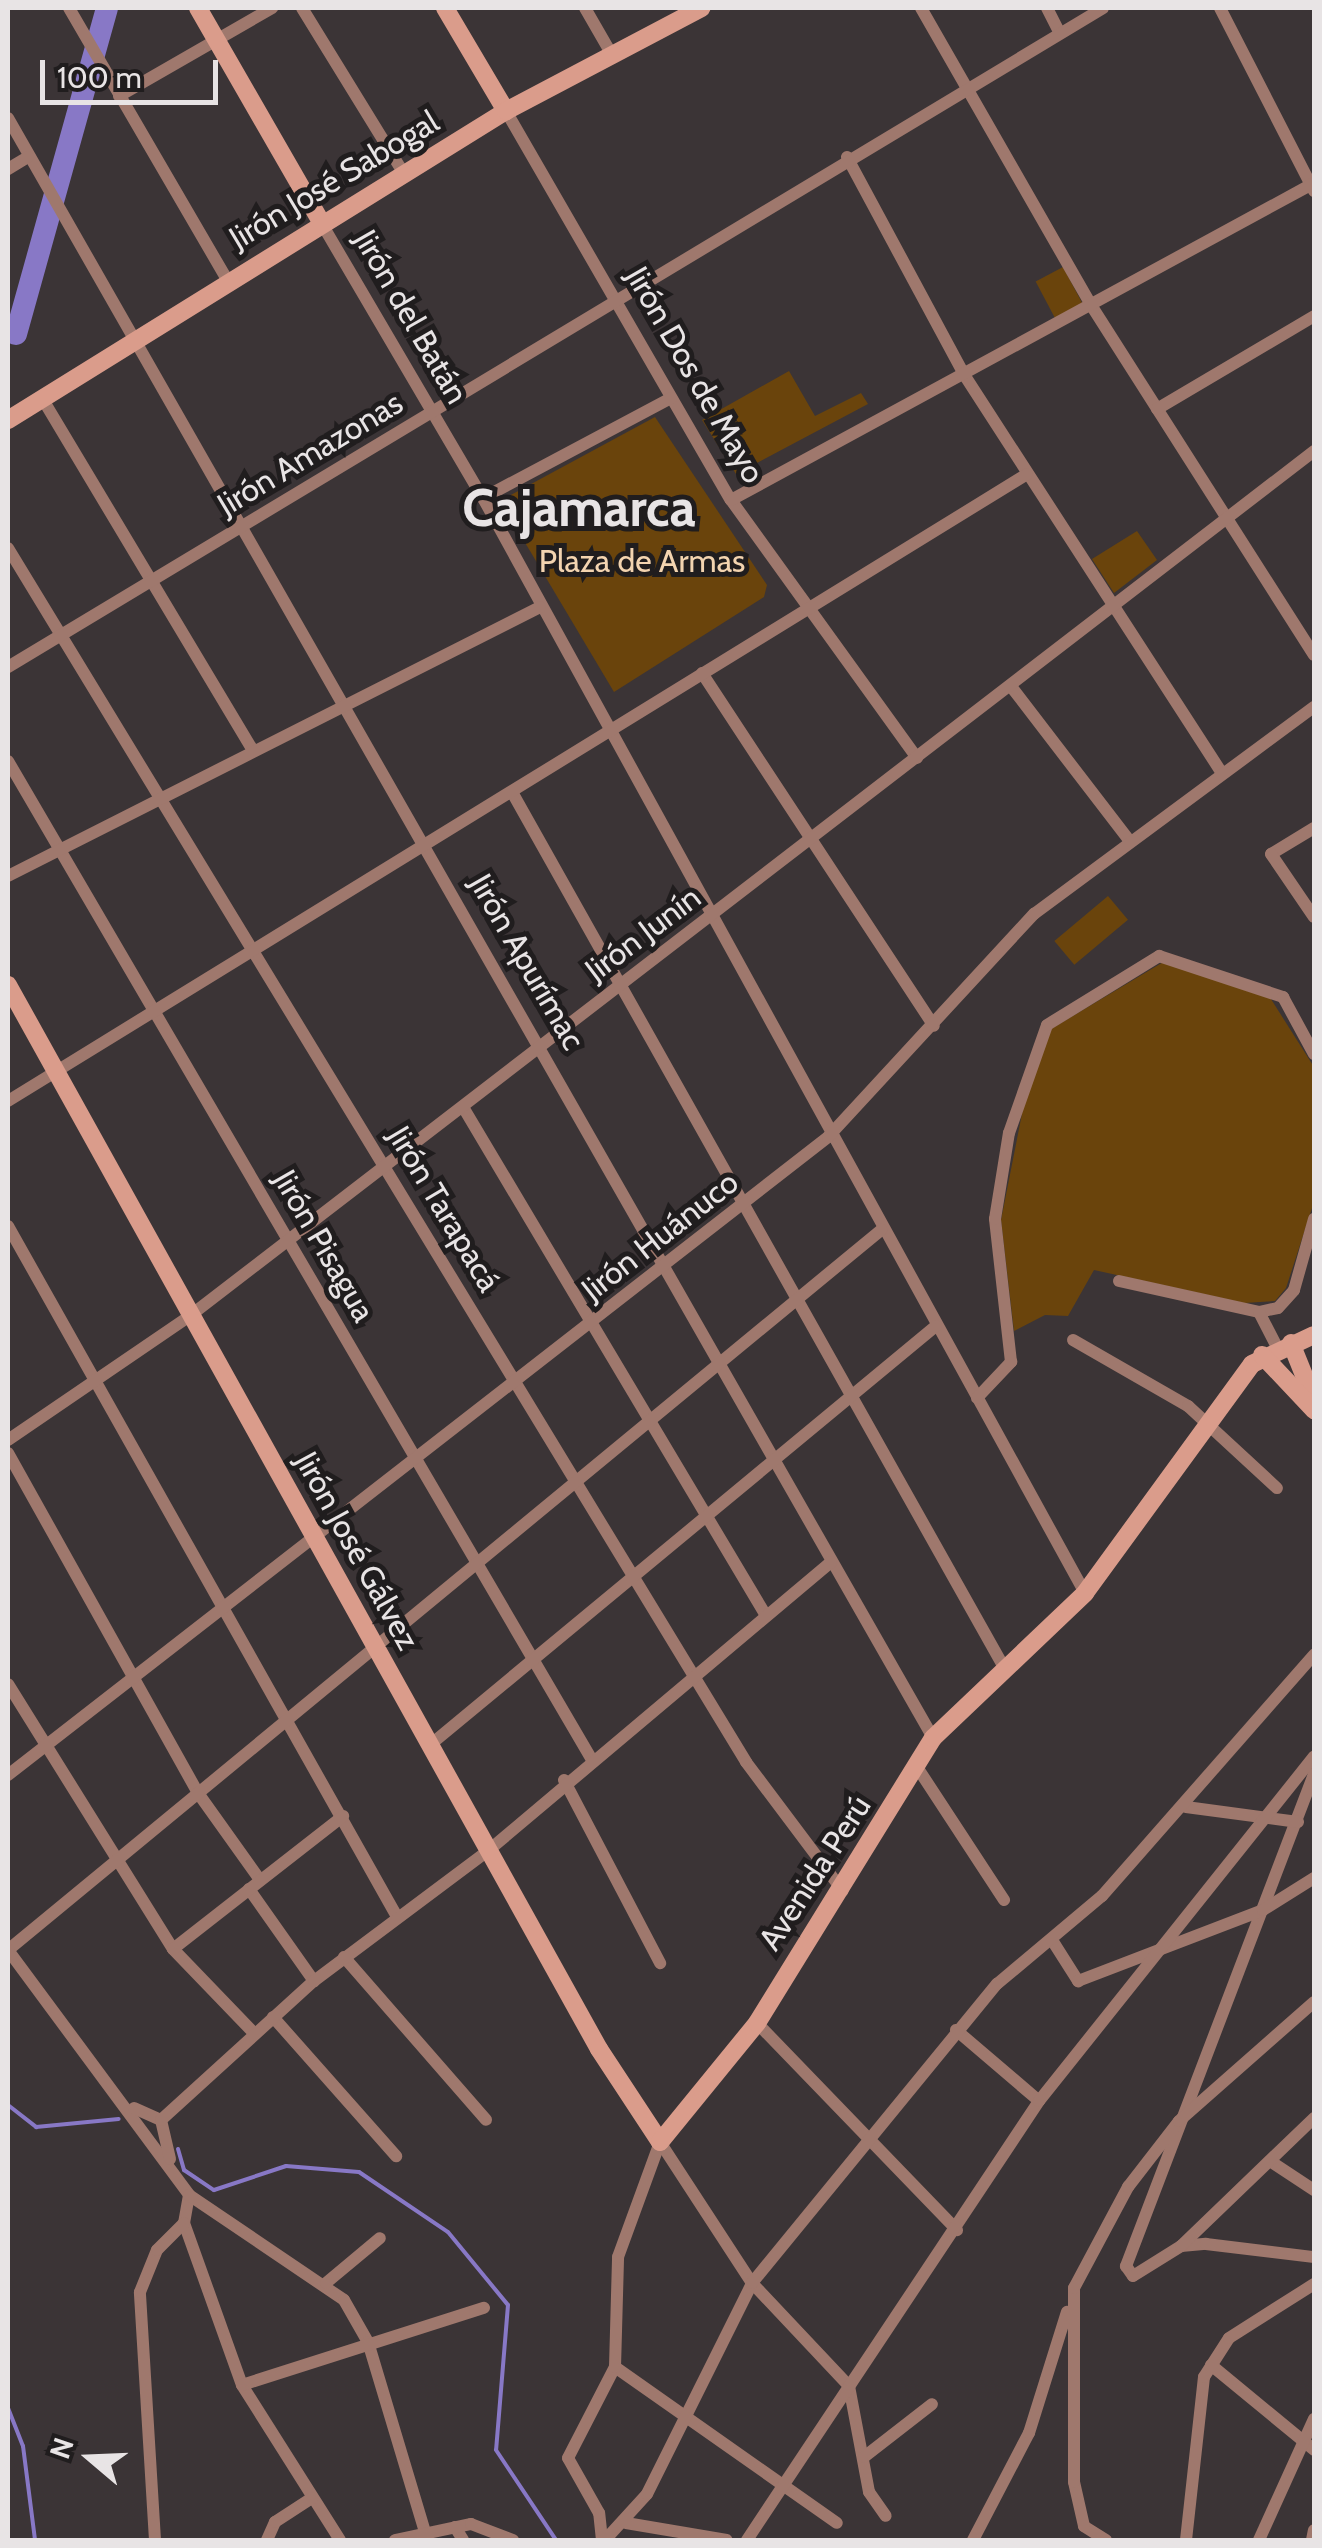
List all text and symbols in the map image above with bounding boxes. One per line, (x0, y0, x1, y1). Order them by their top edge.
scale bar (45, 40, 222, 102)
text: 100 m (57, 59, 142, 96)
street label: Jirón José Sabogal (222, 102, 446, 258)
street label: Jirón del Batán (346, 223, 476, 411)
street label: Jirón Dos de Mayo (618, 260, 772, 490)
street label: Jirón Amazonas (211, 384, 409, 524)
district label: Cajamarca (462, 477, 696, 539)
park label: Plaza de Armas (539, 542, 745, 580)
street label: Jirón Apurímac (461, 867, 593, 1057)
street label: Jirón Junín (578, 878, 708, 990)
street label: Jirón Tarapacá (380, 1119, 508, 1299)
street label: Jirón Pisagua (265, 1163, 383, 1329)
street label: Jirón Huánuco (574, 1163, 746, 1309)
street label: Jirón José Gálvez (287, 1445, 427, 1657)
street label: Avenida Perú (751, 1788, 879, 1958)
north arrow (40, 2408, 140, 2508)
text: N (42, 2433, 81, 2463)

